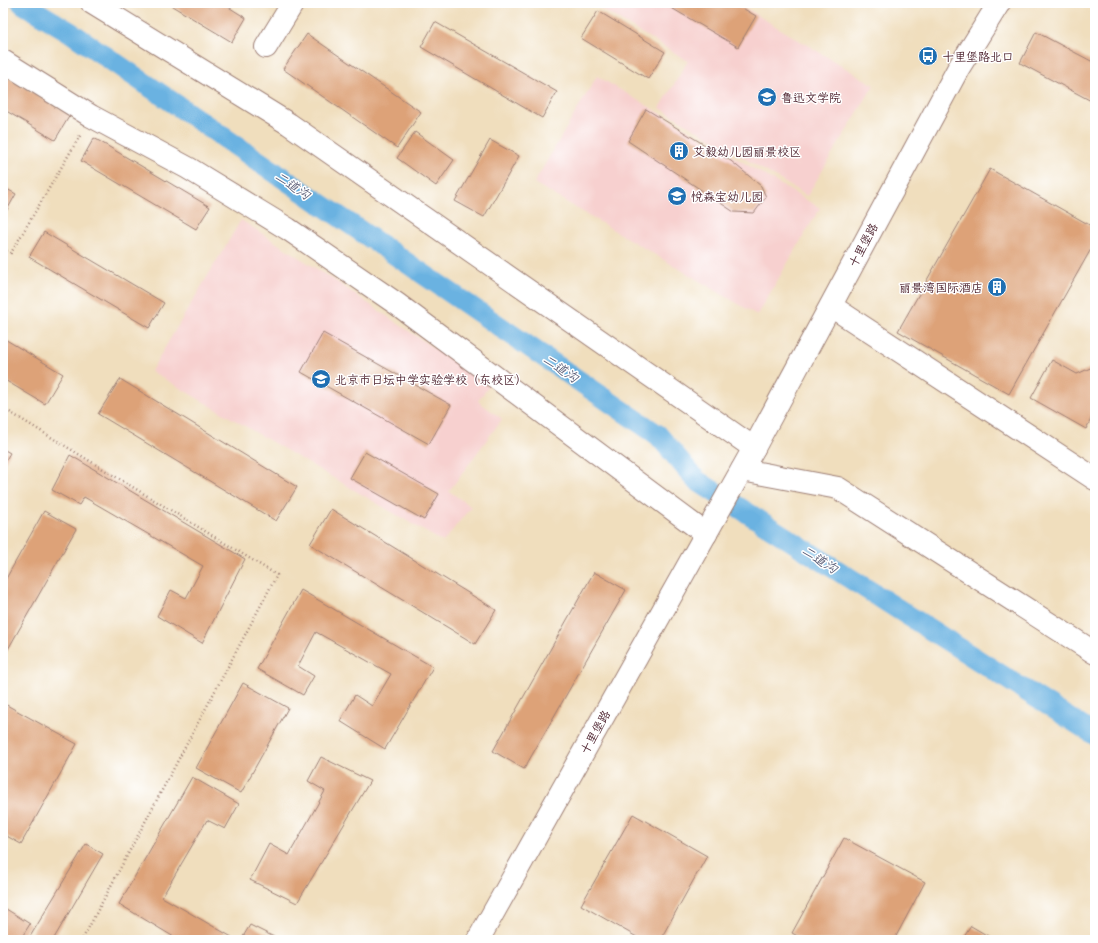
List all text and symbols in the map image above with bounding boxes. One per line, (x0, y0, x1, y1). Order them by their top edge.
bus stop icon: 十里堡路北口 (917, 45, 939, 67)
place label: 十里堡路北口 (942, 48, 1014, 65)
school or university icon: 鲁迅文学院 (756, 86, 778, 108)
place label: 鲁迅文学院 (781, 89, 841, 106)
building icon: 艾毅幼儿园丽景校区 (668, 140, 690, 162)
place label: 艾毅幼儿园丽景校区 (693, 143, 801, 160)
water label: 二道沟 (272, 167, 315, 204)
school or university icon: 悦森宝幼儿园 (666, 185, 688, 207)
place label: 悦森宝幼儿园 (691, 188, 763, 205)
street label: 十里堡路 (844, 220, 882, 270)
building icon: 丽景湾国际酒店 (986, 276, 1008, 298)
place label: 丽景湾国际酒店 (899, 279, 983, 296)
water label: 二道沟 (540, 350, 583, 387)
school or university icon: 北京市日坛中学实验学校（东校区） (310, 368, 332, 390)
place label: 北京市日坛中学实验学校（东校区） (335, 371, 527, 388)
water label: 二道沟 (799, 541, 842, 578)
street label: 十里堡路 (576, 707, 614, 757)

